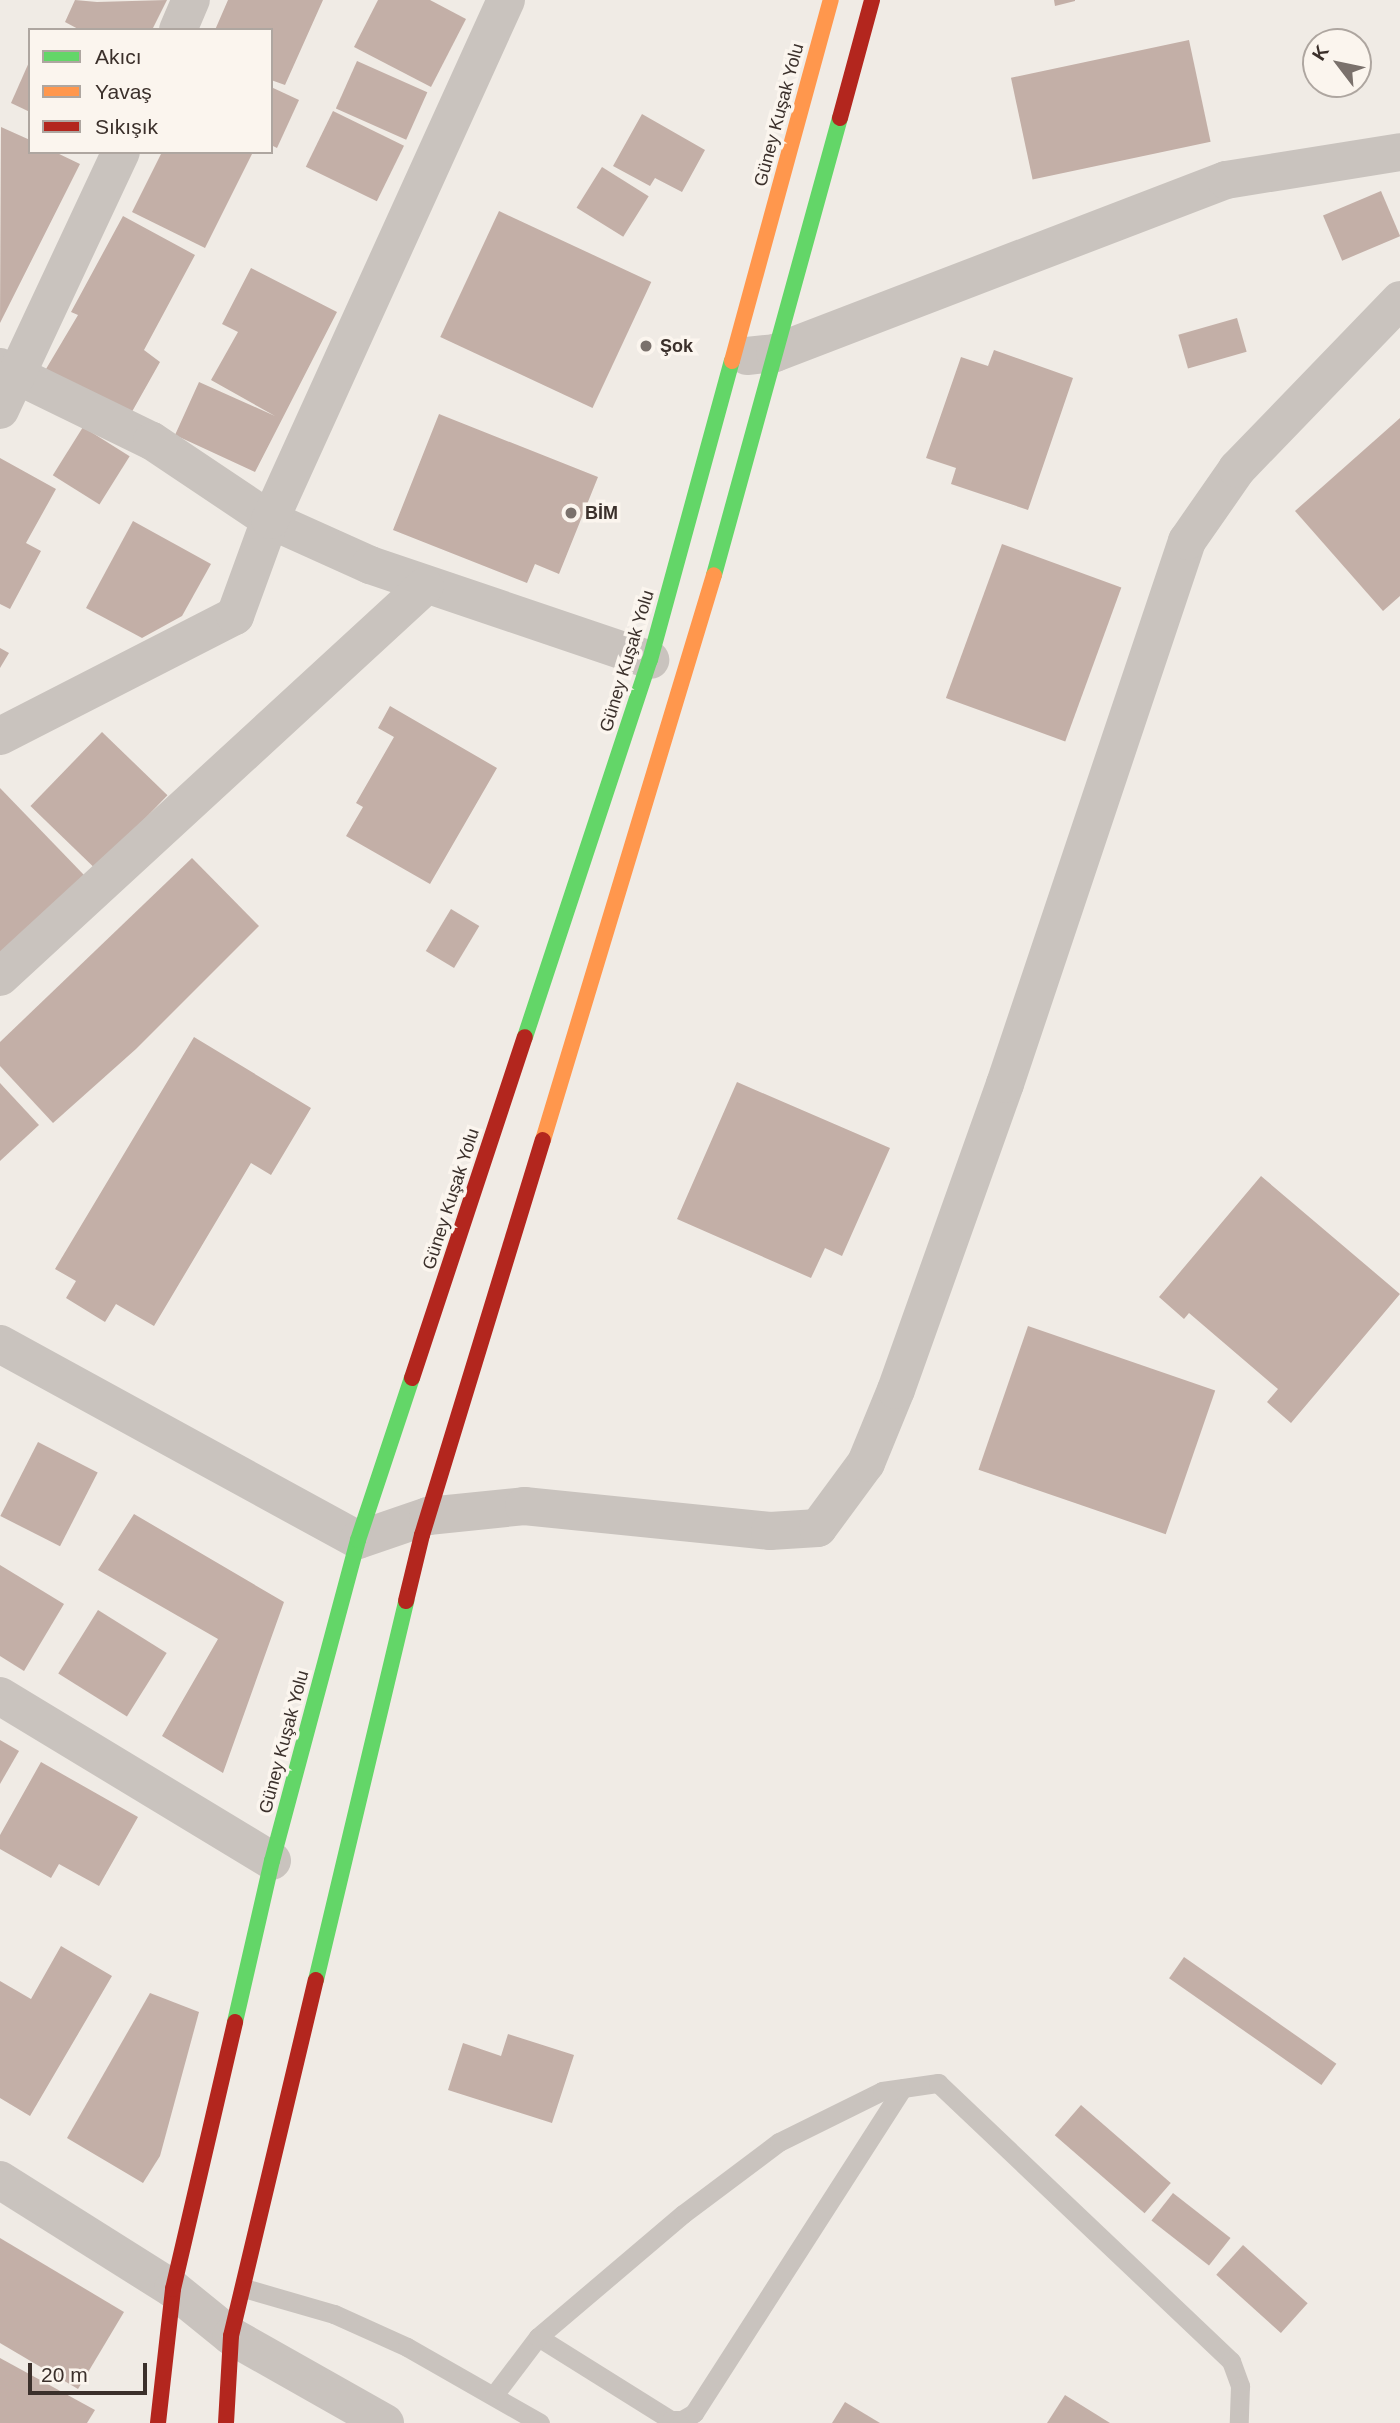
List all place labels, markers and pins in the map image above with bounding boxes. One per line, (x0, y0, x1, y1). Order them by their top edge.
place label: Şok (660, 335, 693, 357)
marker: Şok (638, 338, 654, 354)
place label: BİM (585, 502, 618, 524)
marker: BİM (563, 505, 579, 521)

